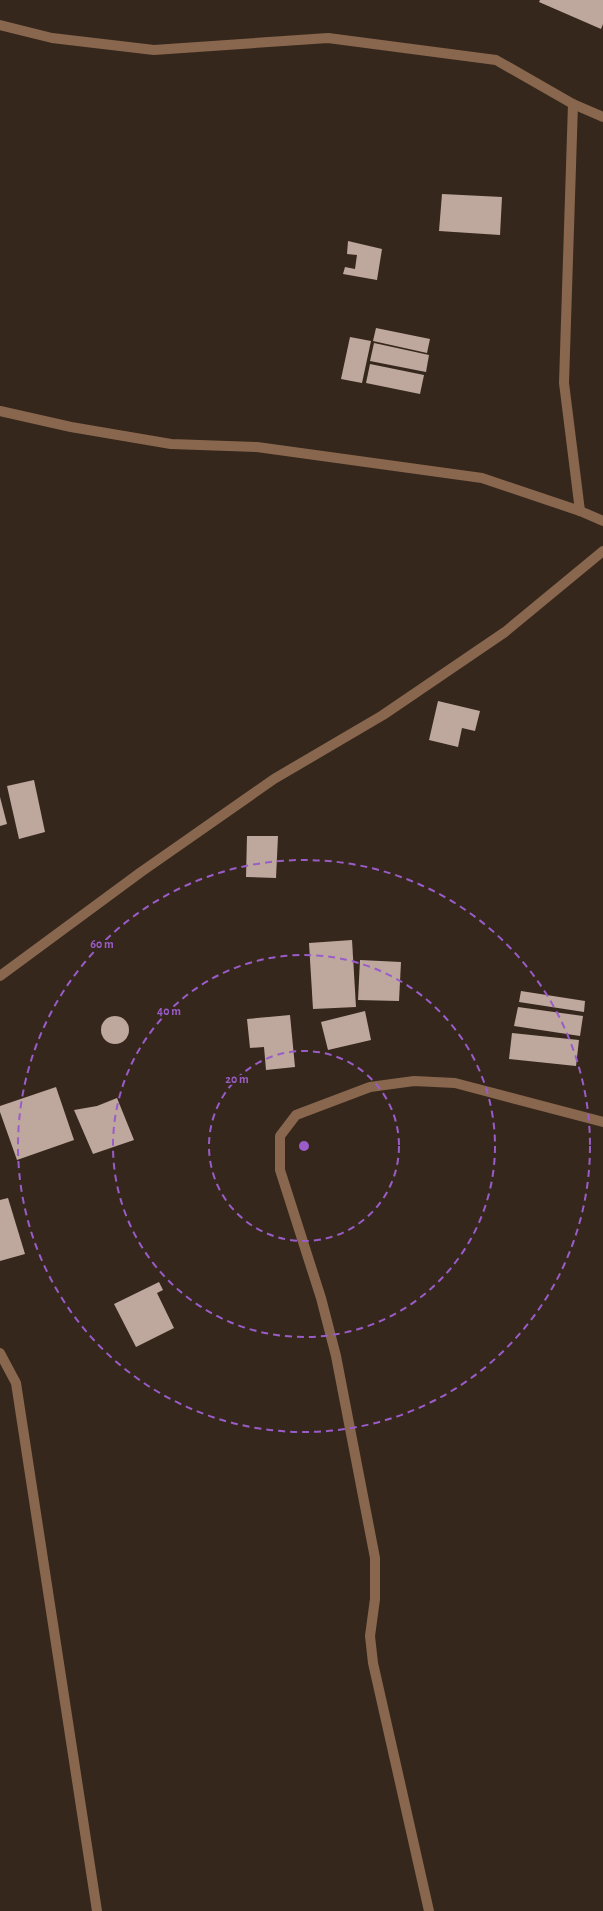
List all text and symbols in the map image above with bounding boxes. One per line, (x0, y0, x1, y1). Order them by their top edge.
text: 60 m (90, 938, 114, 950)
text: 40 m (157, 1005, 181, 1017)
text: 20 m (225, 1073, 249, 1085)
centre of rings (297, 1139, 311, 1153)

